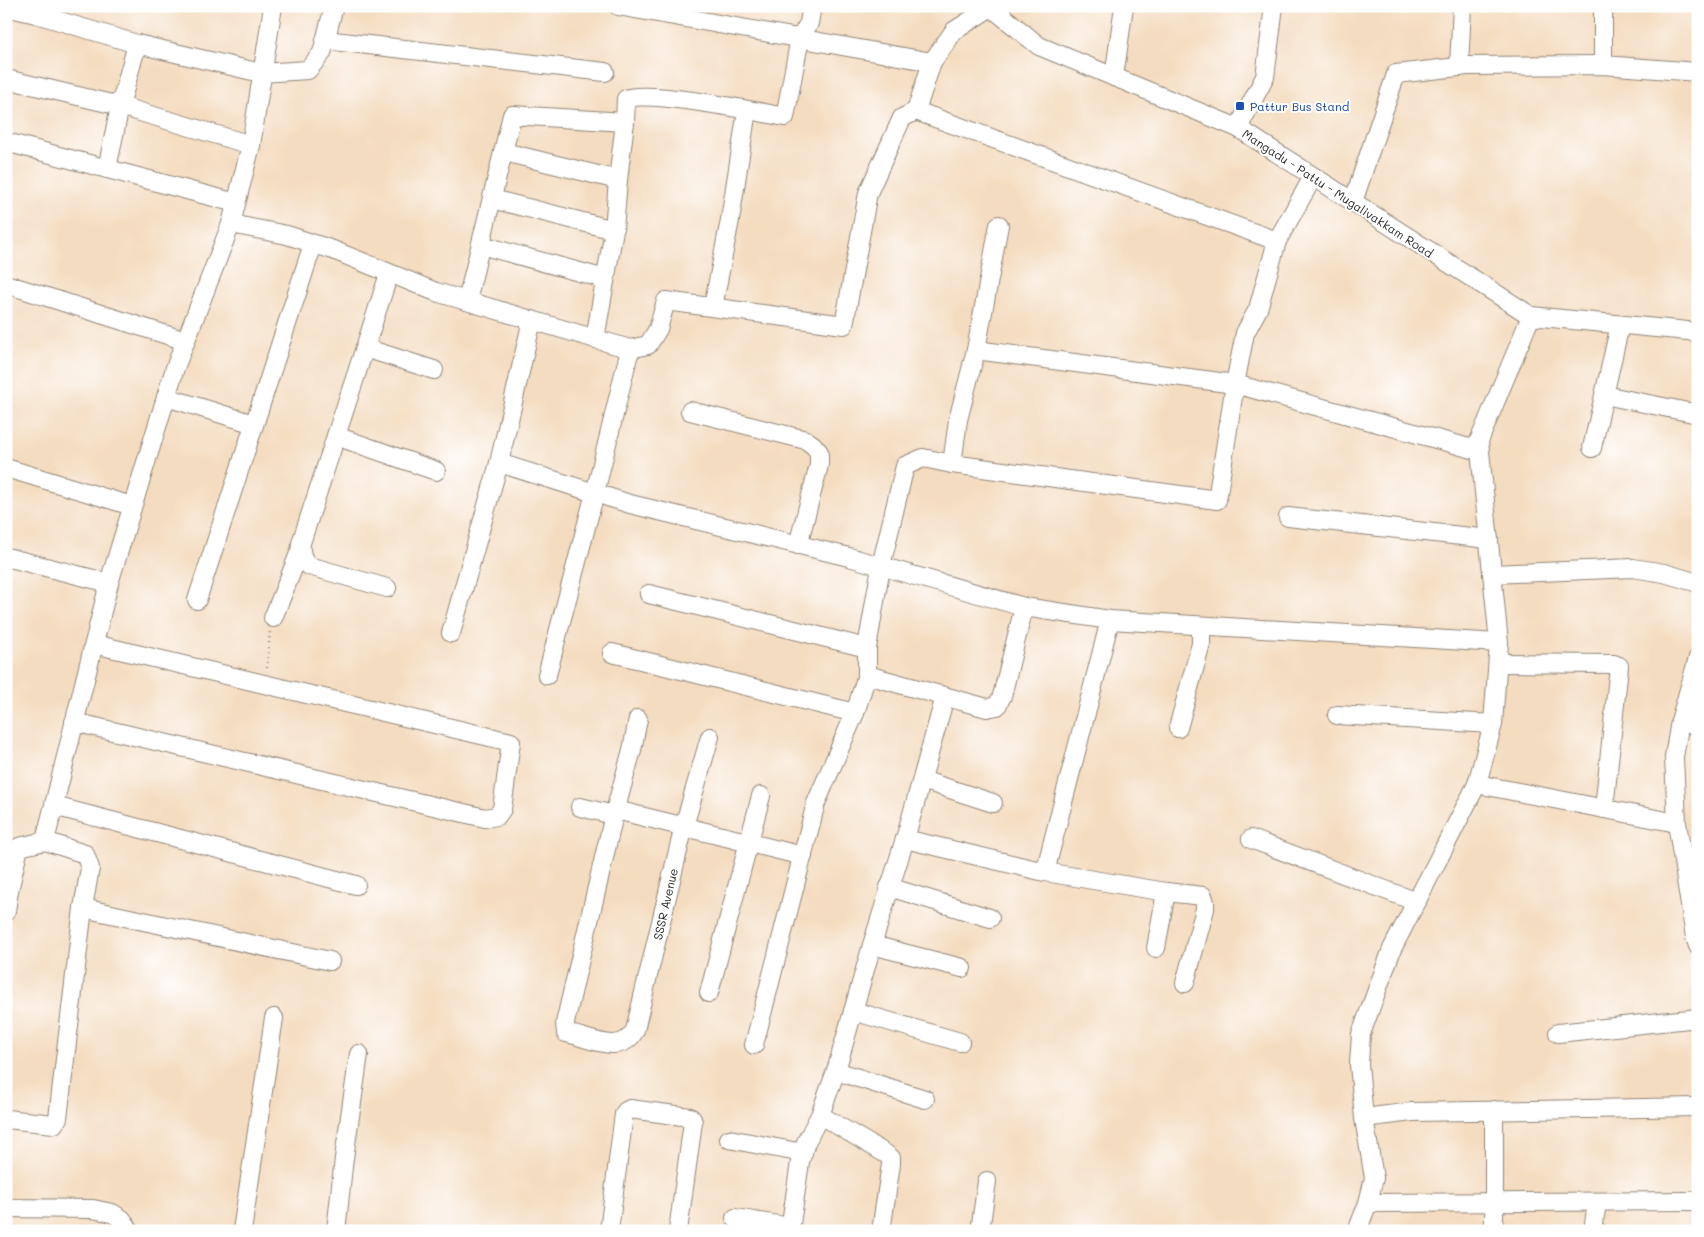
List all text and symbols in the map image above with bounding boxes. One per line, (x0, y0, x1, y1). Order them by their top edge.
place label: Pattur Bus Stand (1250, 98, 1350, 114)
marker: Pattur Bus Stand (1234, 100, 1246, 112)
street label: Mangadu - Pattu - Mugalivakkam Road (1240, 125, 1437, 261)
street label: SSSR Avenue (649, 866, 681, 942)

